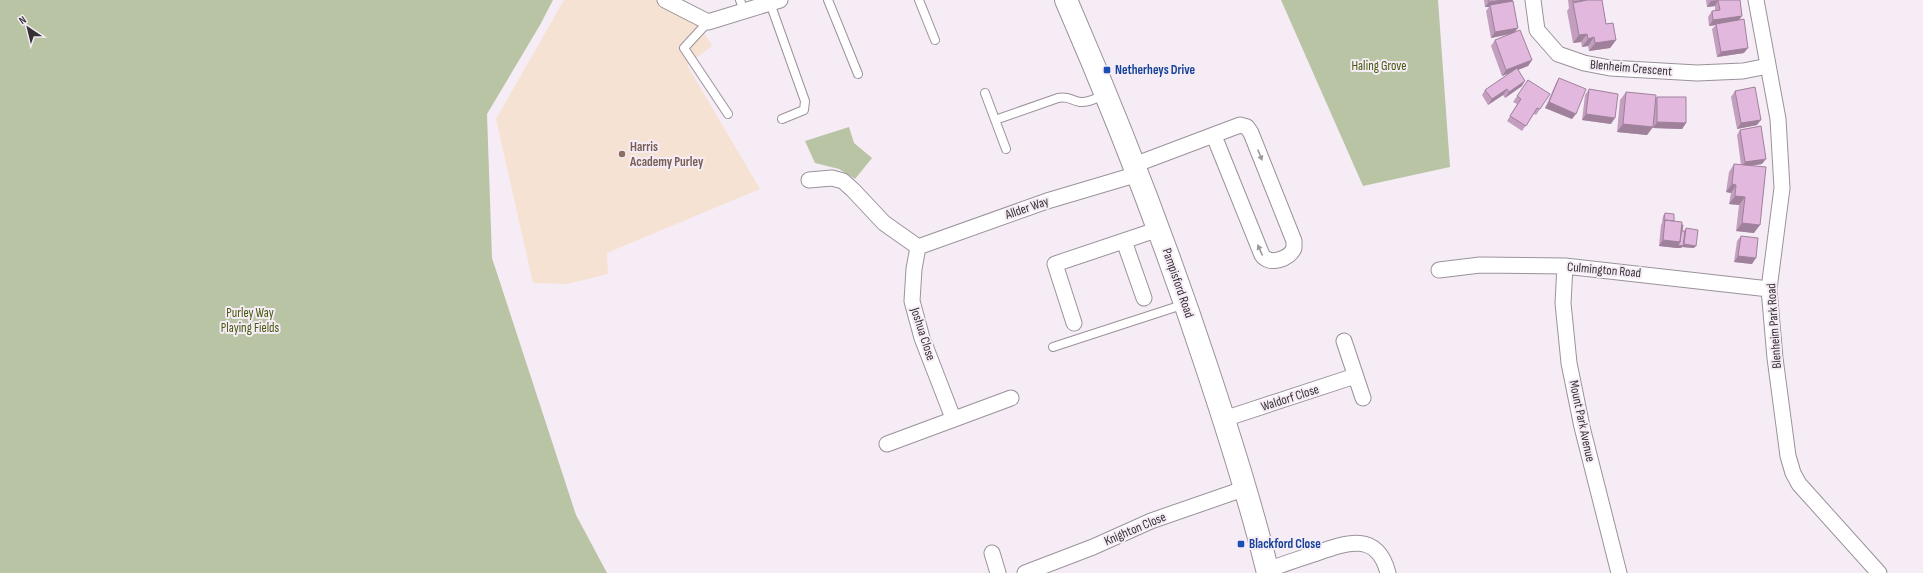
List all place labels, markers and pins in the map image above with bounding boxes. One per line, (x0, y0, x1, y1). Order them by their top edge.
place label: Netherheys Drive (1115, 62, 1196, 78)
marker: Netherheys Drive (1102, 65, 1112, 75)
place label: Harris Academy Purley (629, 139, 704, 170)
marker: Harris Academy Purley (617, 149, 627, 159)
place label: Blackford Close (1249, 536, 1321, 552)
marker: Blackford Close (1236, 539, 1246, 549)

